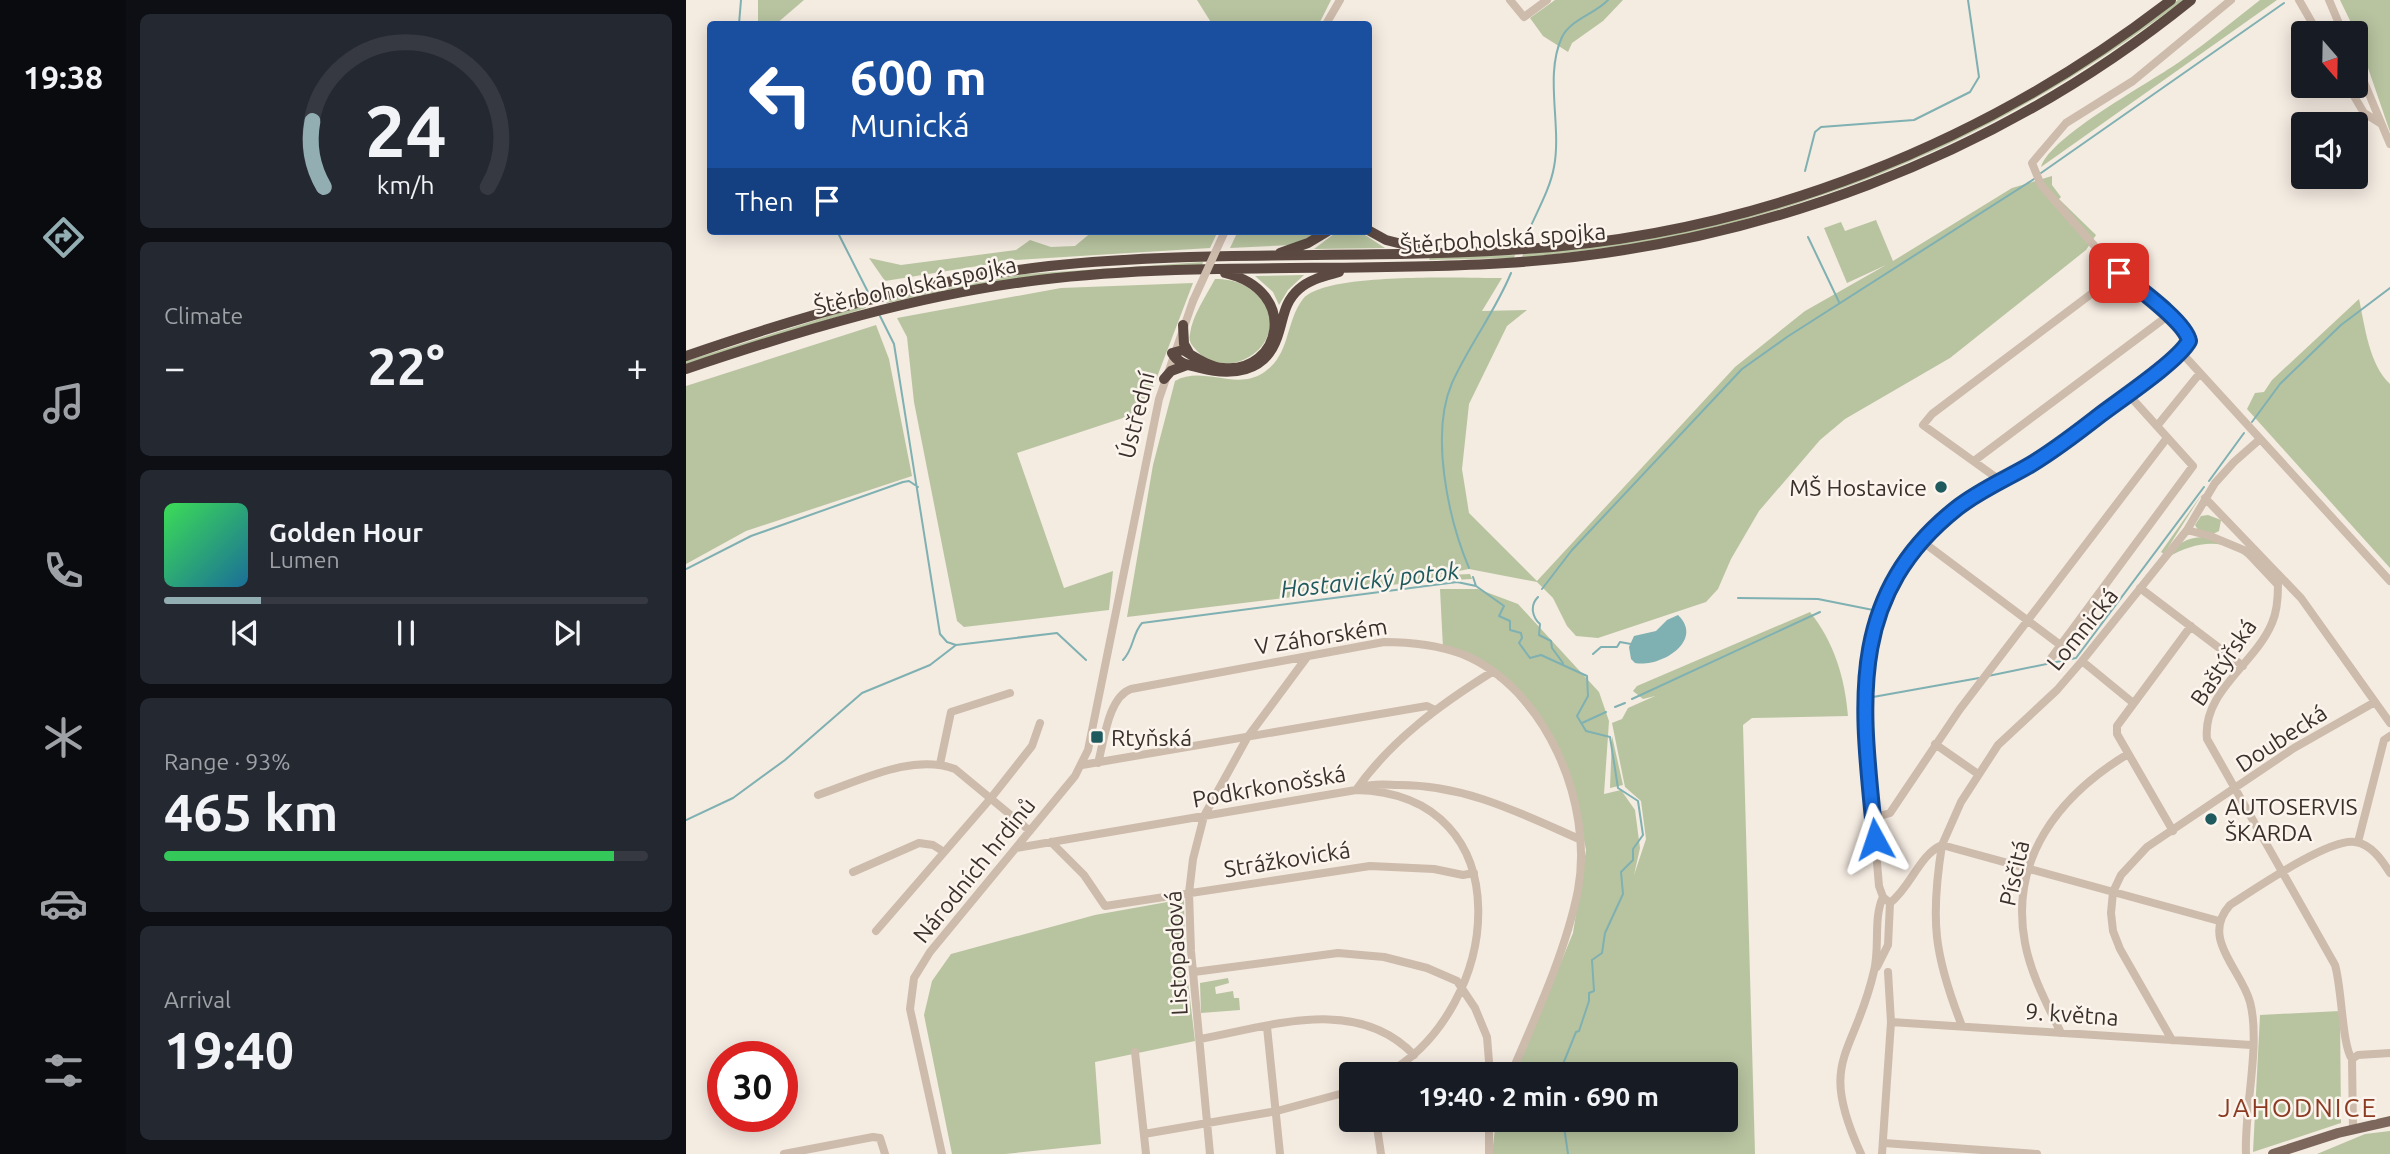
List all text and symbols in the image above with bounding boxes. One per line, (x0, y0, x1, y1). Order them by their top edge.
north arrow (2291, 21, 2368, 98)
map controls (2291, 21, 2368, 189)
icon: left (735, 49, 826, 140)
text: 600 m (850, 49, 987, 104)
text: 19:38 (23, 59, 103, 95)
text: 24 (365, 89, 447, 171)
text: Munická (850, 107, 970, 143)
button: sound (2291, 112, 2368, 189)
text: km/h (377, 171, 435, 199)
icon: arrive (808, 182, 846, 220)
text: Then (735, 187, 794, 216)
icon: directions (39, 213, 88, 262)
street label: Štěrboholská spojka (1399, 218, 1607, 258)
pin (2089, 243, 2149, 303)
street label: Štěrboholská spojka (811, 251, 1019, 319)
icon: arrive (2100, 254, 2138, 292)
text: Climate (164, 303, 243, 328)
text: 22° (367, 337, 445, 395)
text: − (164, 346, 185, 388)
text: + (627, 346, 648, 388)
street label: Ústřední (1112, 369, 1159, 461)
icon: music (39, 379, 88, 428)
place label: MŠ Hostavice (1789, 475, 1927, 500)
marker: MŠ Hostavice (1933, 479, 1949, 495)
text: Golden Hour (269, 518, 423, 547)
icon: phone (39, 546, 88, 595)
text: Lumen (269, 547, 340, 572)
water label: Hostavický potok (1279, 557, 1462, 603)
street label: Lomnická (2041, 583, 2123, 675)
street label: V Záhorském (1253, 613, 1389, 659)
icon: previous (226, 614, 264, 652)
icon: pause (387, 614, 425, 652)
icon: next (548, 614, 586, 652)
street label: Baštýřská (2185, 614, 2261, 710)
street label: Doubecká (2231, 699, 2331, 777)
icon: climate (39, 713, 88, 762)
place label: Rtyňská (1111, 725, 1192, 750)
marker: Rtyňská (1089, 729, 1105, 745)
text: Range · 93% (164, 749, 291, 774)
street label: Podkrkonošská (1190, 760, 1348, 812)
text: 465 km (164, 783, 338, 841)
street label: Národních hrdinů (908, 793, 1040, 947)
place label: AUTOSERVIS ŠKARDA (2225, 794, 2358, 845)
position arrow (1838, 802, 1912, 876)
marker: AUTOSERVIS ŠKARDA (2203, 811, 2219, 827)
street label: Strážkovická (1222, 837, 1352, 881)
street label: Písčitá (1994, 838, 2034, 908)
icon: car (39, 879, 88, 928)
street label: Listopadová (1160, 890, 1192, 1016)
text: Arrival (164, 987, 231, 1012)
street label: 9. května (2025, 998, 2119, 1030)
text: 19:40 (164, 1021, 294, 1079)
speed limit sign: 30 (707, 1041, 798, 1132)
icon: filters (39, 1046, 88, 1095)
text: 19:40 · 2 min · 690 m (1418, 1082, 1659, 1111)
district label: JAHODNICE (2218, 1093, 2378, 1122)

